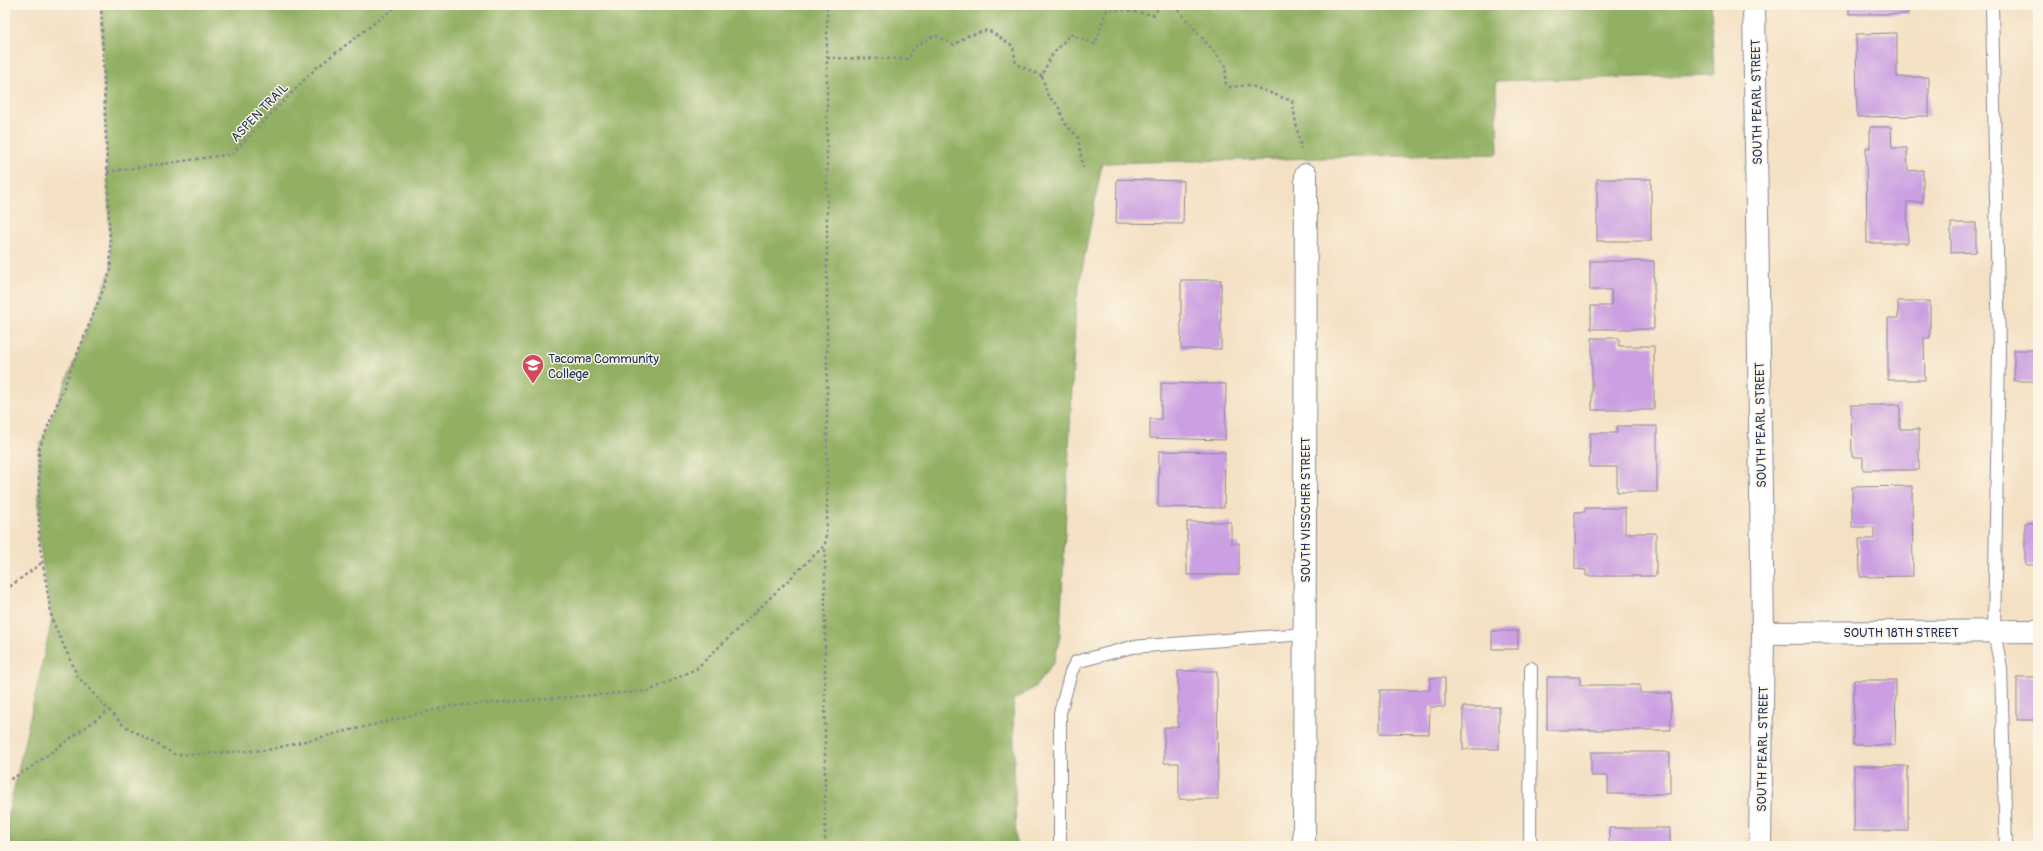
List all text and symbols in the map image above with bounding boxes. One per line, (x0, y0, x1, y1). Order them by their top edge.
street label: SOUTH PEARL STREET (1748, 39, 1766, 165)
street label: ASPEN TRAIL (228, 80, 292, 146)
place label: Tacoma Community College (548, 351, 659, 382)
school or university icon: Tacoma Community College (520, 352, 546, 385)
street label: SOUTH PEARL STREET (1752, 362, 1770, 488)
street label: SOUTH VISSCHER STREET (1298, 437, 1314, 583)
street label: SOUTH 18TH STREET (1843, 625, 1959, 641)
street label: SOUTH PEARL STREET (1754, 686, 1772, 812)

